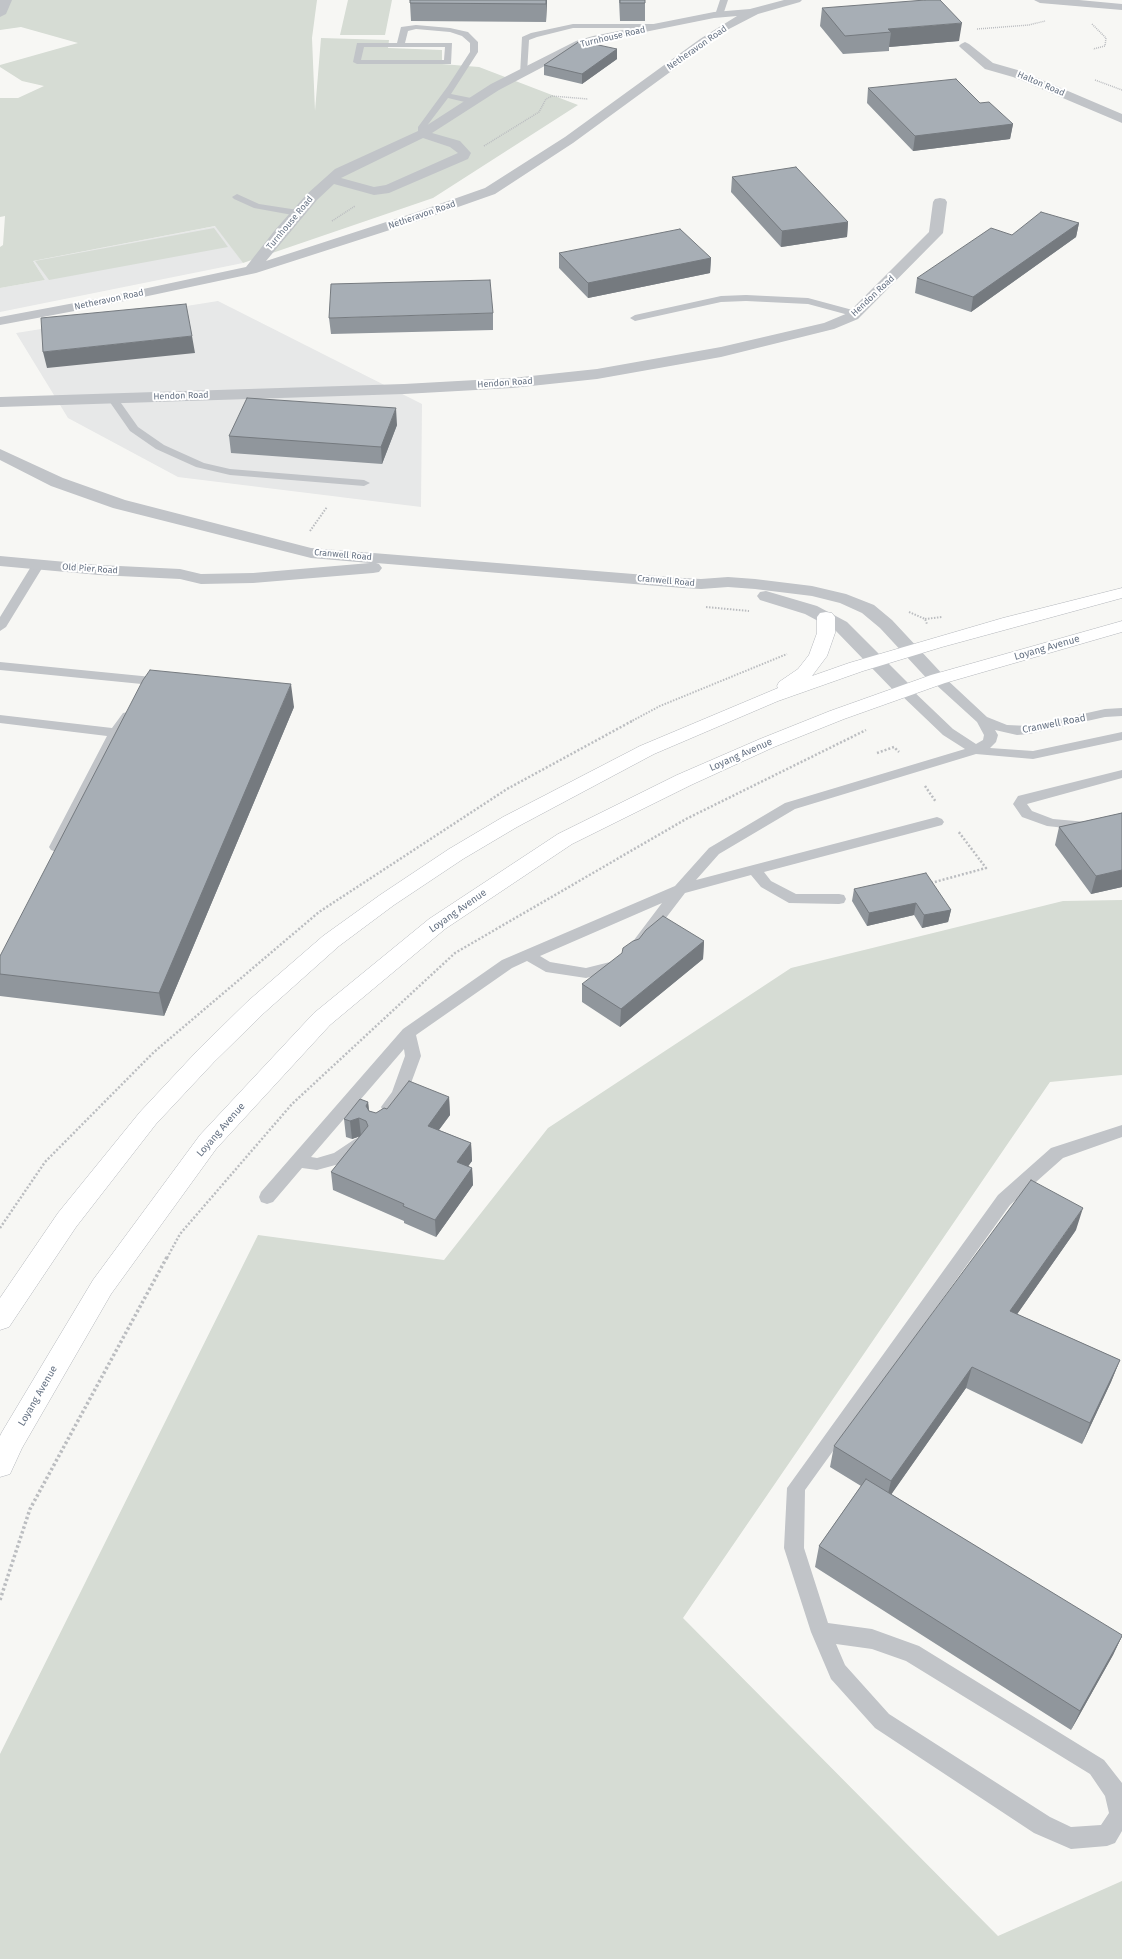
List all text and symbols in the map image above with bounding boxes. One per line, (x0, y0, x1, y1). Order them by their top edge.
street label: Netheravon Road (665, 23, 729, 73)
street label: Turnhouse Road (579, 24, 647, 50)
street label: Halton Road (1016, 69, 1066, 99)
street label: Turnhouse Road (265, 194, 315, 252)
street label: Netheravon Road (387, 198, 457, 232)
street label: Hendon Road (849, 273, 897, 319)
street label: Netheravon Road (73, 287, 145, 313)
street label: Hendon Road (477, 376, 533, 390)
street label: Hendon Road (153, 390, 209, 402)
street label: Cranwell Road (314, 547, 372, 563)
street label: Old Pier Road (62, 562, 118, 576)
street label: Cranwell Road (637, 573, 695, 589)
street label: Loyang Avenue (1013, 633, 1081, 663)
street label: Cranwell Road (1021, 712, 1087, 736)
street label: Loyang Avenue (708, 736, 774, 774)
street label: Loyang Avenue (427, 887, 489, 935)
street label: Loyang Avenue (194, 1101, 248, 1159)
street label: Loyang Avenue (16, 1364, 60, 1428)

